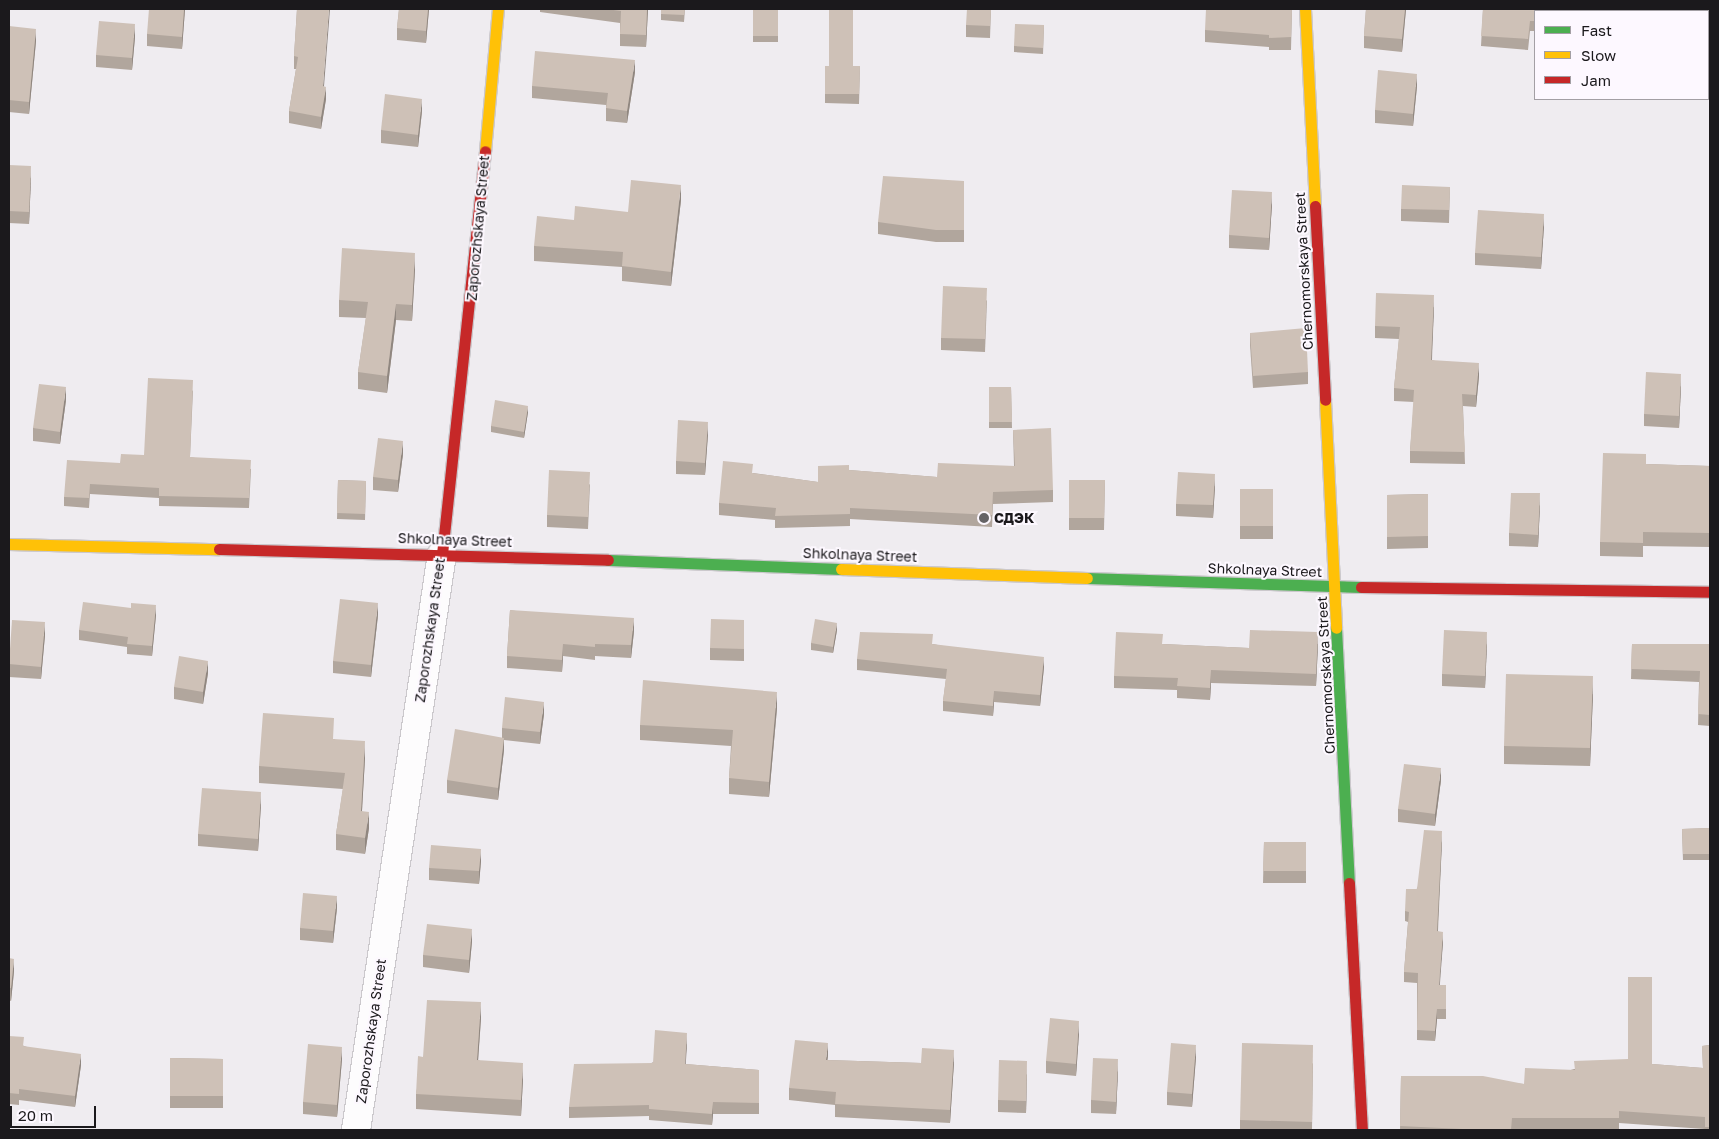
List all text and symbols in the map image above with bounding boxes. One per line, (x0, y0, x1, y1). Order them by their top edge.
legend (1534, 10, 1709, 100)
text: Fast (1581, 21, 1612, 39)
text: Slow (1581, 46, 1616, 64)
text: Jam (1581, 71, 1611, 89)
street label: Zaporozhskaya Street (463, 155, 493, 301)
street label: Chernomorskaya Street (1291, 192, 1317, 350)
place label: СДЭК (994, 510, 1034, 526)
marker: СДЭК (978, 512, 990, 524)
street label: Shkolnaya Street (397, 530, 513, 550)
street label: Shkolnaya Street (802, 545, 918, 565)
street label: Zaporozhskaya Street (412, 557, 448, 703)
street label: Shkolnaya Street (1207, 560, 1323, 580)
street label: Chernomorskaya Street (1313, 596, 1339, 754)
street label: Zaporozhskaya Street (353, 958, 389, 1104)
scale bar (12, 1096, 99, 1128)
text: 20 m (18, 1106, 53, 1124)

